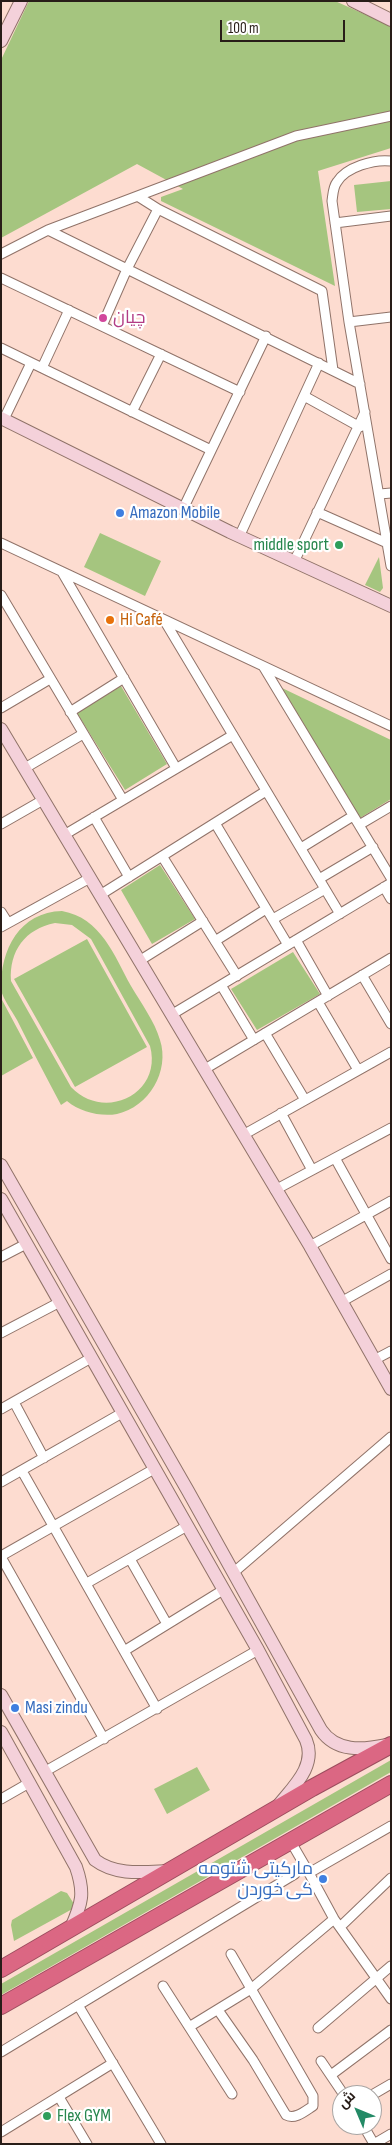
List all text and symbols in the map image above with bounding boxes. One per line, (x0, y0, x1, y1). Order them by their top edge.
scale bar (222, 10, 347, 42)
text: 100 m (228, 19, 259, 38)
place label: چيان (113, 307, 146, 329)
marker: چيان (97, 312, 109, 324)
place label: Amazon Mobile (130, 502, 220, 524)
marker: Amazon Mobile (114, 507, 126, 519)
place label: middle sport (253, 534, 329, 556)
marker: middle sport (333, 539, 345, 551)
place label: Hi Café (120, 609, 163, 631)
marker: Hi Café (104, 614, 116, 626)
place label: Masi zindu (25, 1697, 88, 1719)
marker: Masi zindu (9, 1702, 21, 1714)
place label: مارکیتی شتومه کی خوردن (198, 1858, 313, 1900)
marker: مارکیتی شتومه کی خوردن (317, 1873, 329, 1885)
north arrow (332, 2085, 382, 2135)
text: ش (334, 2087, 359, 2112)
place label: Flex GYM (57, 2105, 111, 2127)
marker: Flex GYM (41, 2110, 53, 2122)

